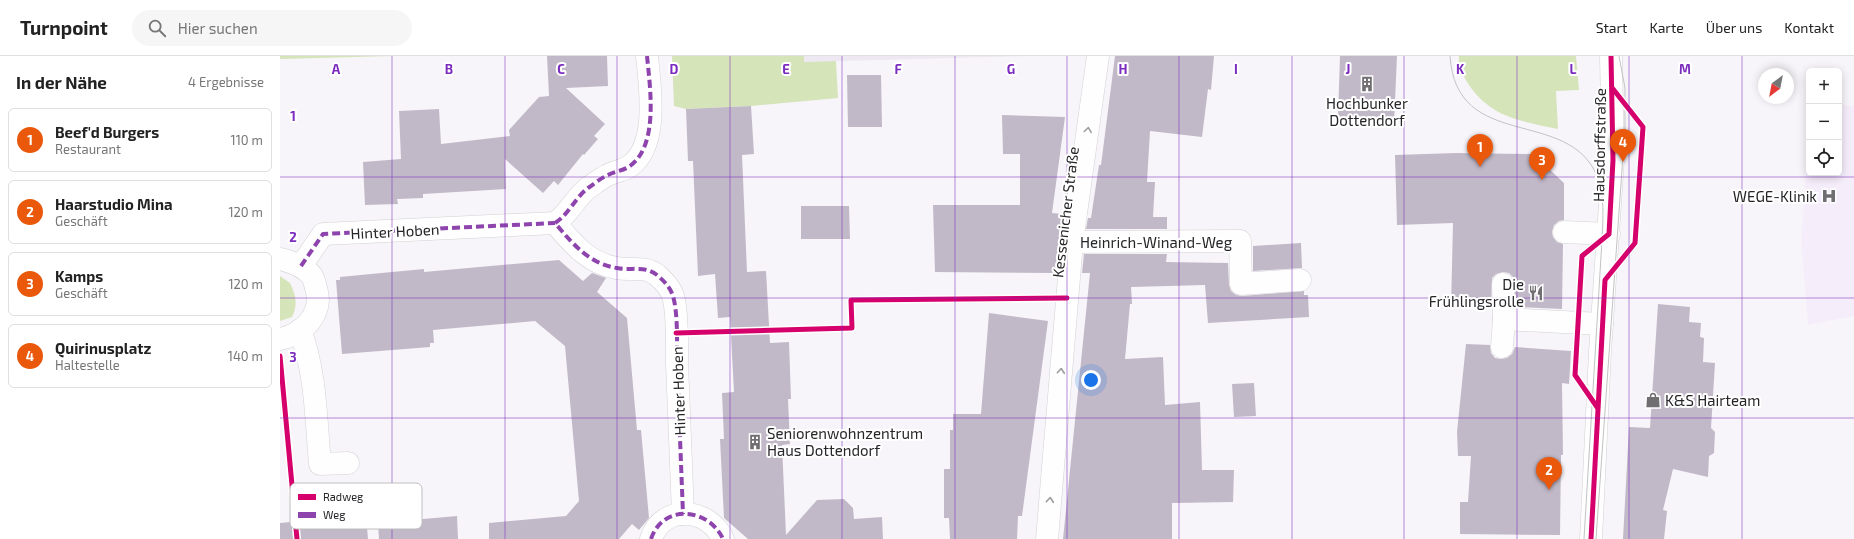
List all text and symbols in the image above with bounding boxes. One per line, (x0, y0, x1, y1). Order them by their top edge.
search box (132, 10, 412, 46)
text: Turnpoint (20, 16, 108, 39)
icon: search (146, 17, 168, 39)
text: Hier suchen (178, 19, 258, 37)
text: Start (1596, 19, 1627, 36)
text: Karte (1649, 19, 1684, 36)
text: Über uns (1706, 19, 1762, 36)
text: Kontakt (1784, 19, 1834, 36)
text: A (332, 61, 341, 77)
text: B (445, 61, 453, 77)
text: C (557, 61, 565, 77)
text: D (670, 61, 679, 77)
text: E (782, 61, 790, 77)
text: F (894, 61, 902, 77)
text: G (1007, 61, 1015, 77)
text: H (1119, 61, 1128, 77)
text: I (1234, 61, 1238, 77)
text: J (1346, 61, 1350, 77)
text: K (1456, 61, 1465, 77)
text: L (1570, 61, 1577, 77)
text: M (1679, 61, 1691, 77)
north arrow (1758, 68, 1794, 104)
map controls (1806, 68, 1842, 176)
button: + (1806, 68, 1842, 104)
text: In der Nähe (16, 72, 107, 92)
text: 4 Ergebnisse (188, 74, 264, 90)
building icon: Hochbunker Dottendorf (1358, 75, 1376, 93)
street label: Hausdorffstraße (1589, 88, 1609, 202)
place label: Hochbunker Dottendorf (1326, 94, 1408, 129)
button: − (1806, 104, 1842, 140)
text: 1 (290, 108, 296, 124)
text: Beef'd Burgers (55, 123, 159, 141)
one-way arrow (1083, 127, 1092, 133)
pin: 4 (1610, 129, 1636, 162)
text: 1 (27, 132, 33, 148)
text: 110 m (231, 132, 263, 148)
pin: 1 (1467, 134, 1493, 167)
button: locate (1806, 140, 1842, 176)
text: Restaurant (55, 141, 121, 157)
street label: Kessenicher Straße (1048, 145, 1082, 279)
pin: 3 (1529, 147, 1555, 180)
place label: WEGE-Klinik (1733, 187, 1817, 205)
hospital icon: WEGE-Klinik (1820, 187, 1838, 205)
text: Haarstudio Mina (55, 195, 173, 213)
text: 2 (26, 204, 34, 220)
text: 120 m (228, 204, 263, 220)
text: Geschäft (55, 213, 108, 229)
street label: Hinter Hoben (350, 220, 440, 242)
text: 2 (289, 229, 297, 245)
street label: Heinrich-Winand-Weg (1080, 233, 1233, 251)
text: Kamps (55, 267, 103, 285)
place label: Die Frühlingsrolle (1429, 275, 1524, 310)
text: 3 (26, 276, 34, 292)
text: 120 m (228, 276, 263, 292)
restaurant icon: Die Frühlingsrolle (1527, 284, 1545, 302)
text: Geschäft (55, 285, 108, 301)
text: Quirinusplatz (55, 339, 151, 357)
street label: Hinter Hoben (667, 346, 689, 436)
text: 4 (26, 348, 34, 364)
text: 140 m (228, 348, 263, 364)
text: 3 (289, 349, 297, 365)
text: Haltestelle (55, 357, 120, 373)
one-way arrow (1056, 368, 1065, 374)
your location (1081, 370, 1101, 390)
shop icon: K&S Hairteam (1644, 391, 1662, 409)
place label: K&S Hairteam (1665, 391, 1760, 409)
place label: Seniorenwohnzentrum Haus Dottendorf (767, 424, 923, 459)
building icon: Seniorenwohnzentrum Haus Dottendorf (746, 433, 764, 451)
pin: 2 (1536, 457, 1562, 490)
legend (290, 483, 422, 529)
text: Radweg (323, 490, 363, 503)
one-way arrow (1045, 497, 1054, 503)
text: Weg (323, 508, 345, 521)

